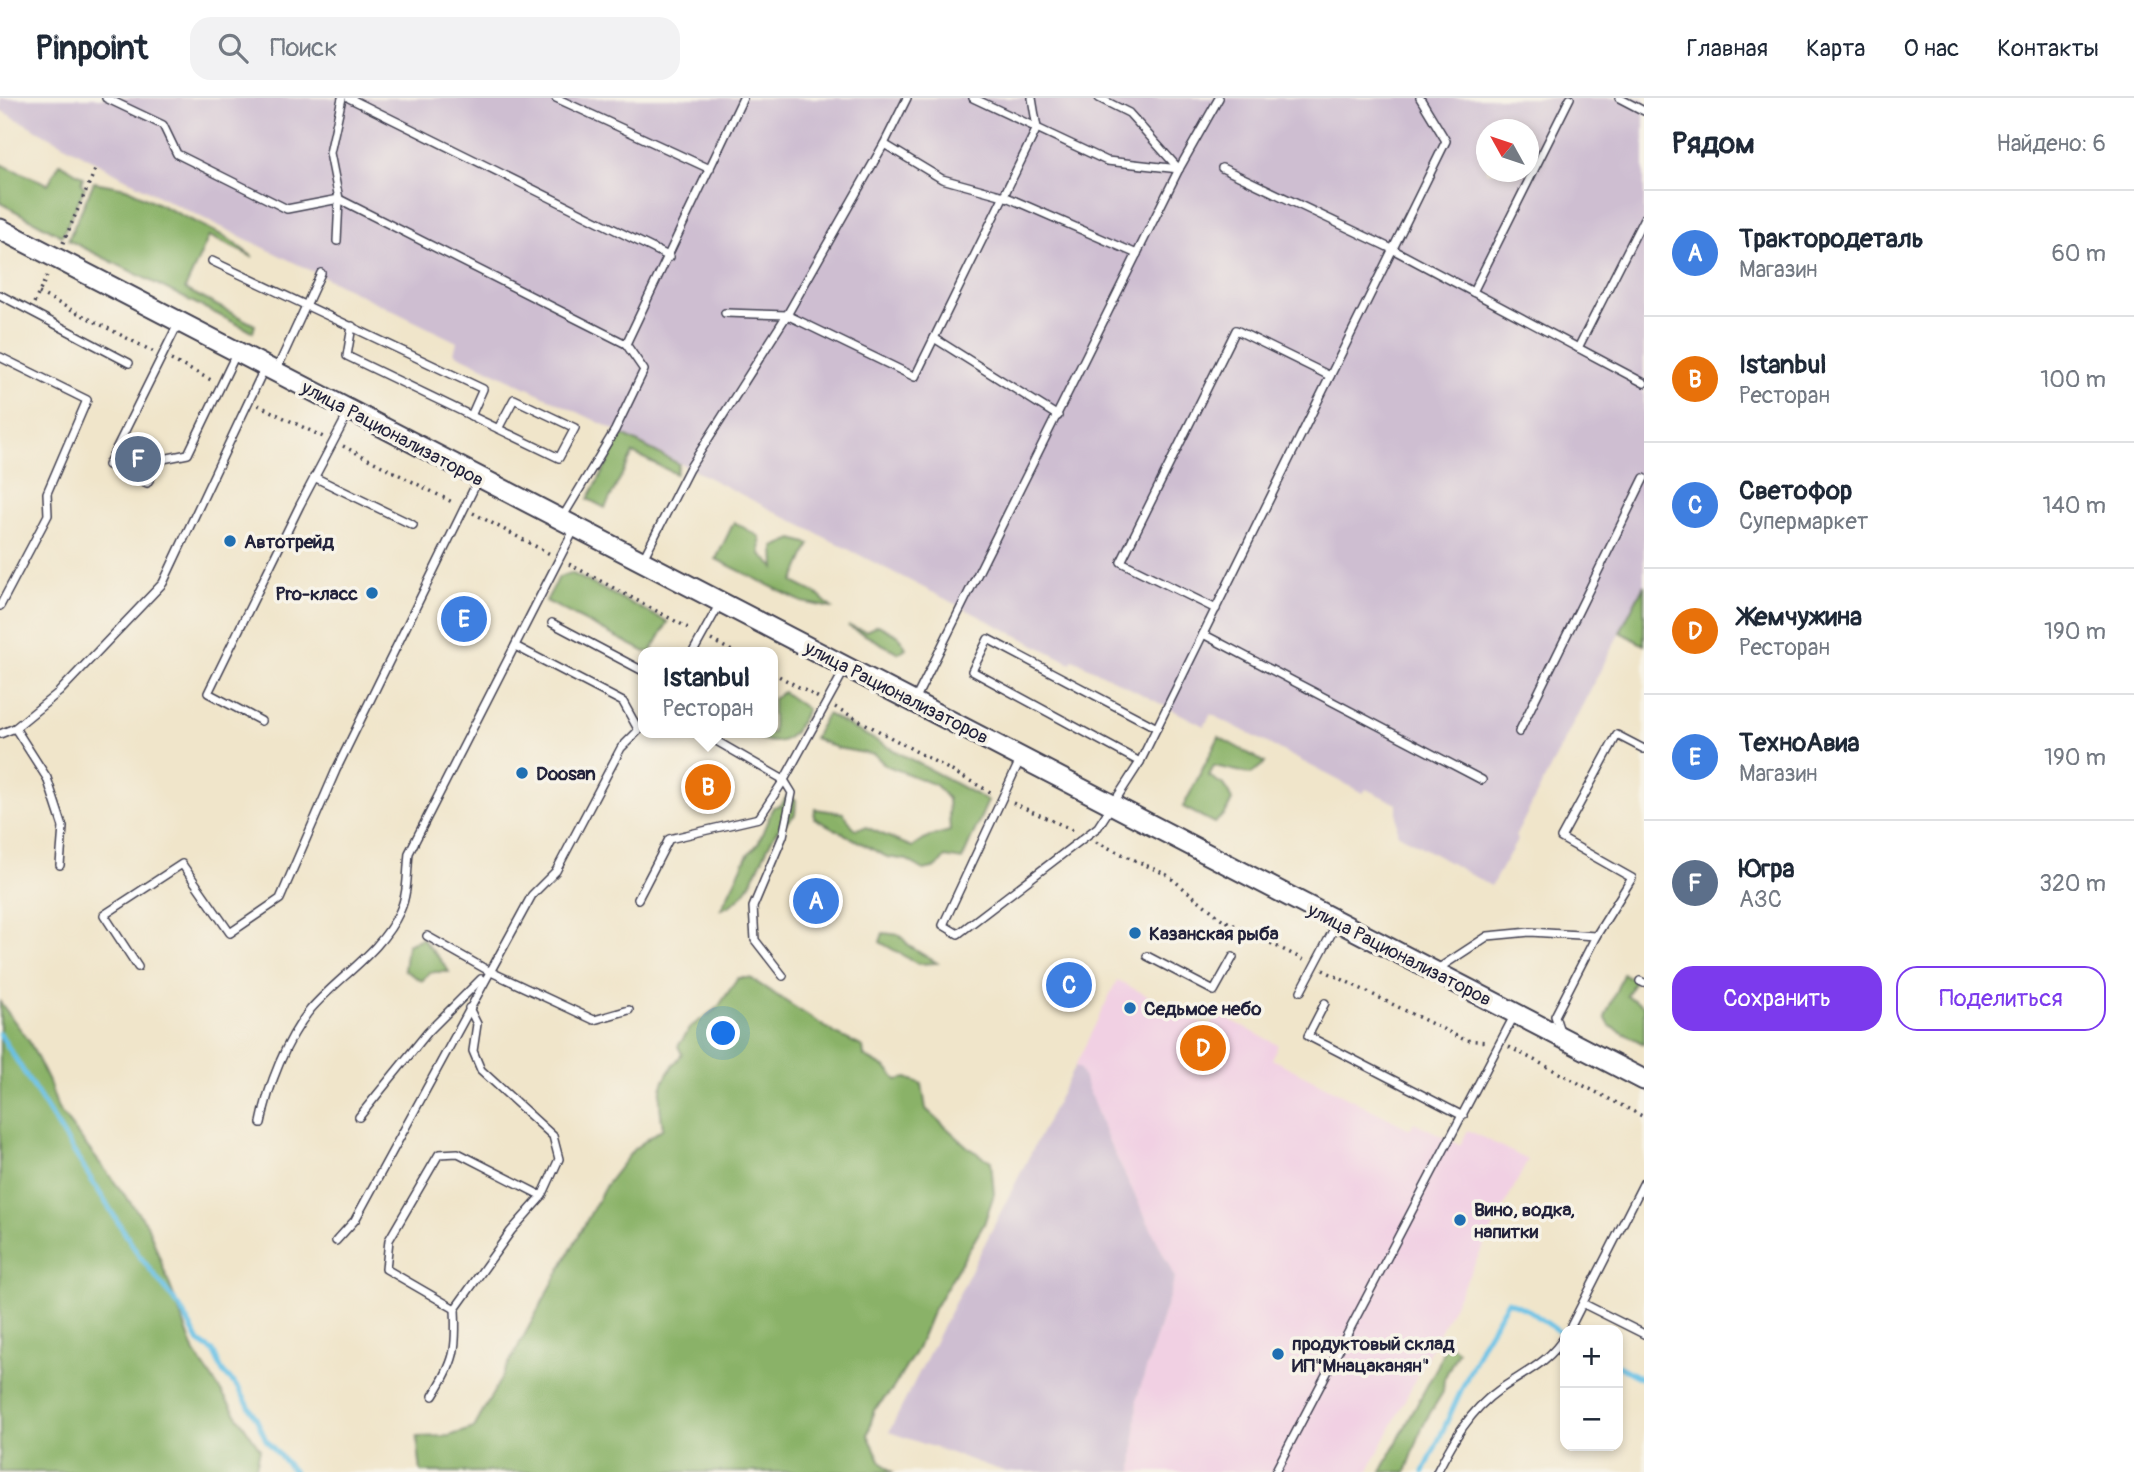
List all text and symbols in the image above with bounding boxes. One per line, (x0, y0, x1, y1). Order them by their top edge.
search box (190, 17, 680, 80)
text: Pinpoint (35, 28, 148, 69)
icon: search (214, 29, 252, 67)
text: Поиск (270, 32, 338, 64)
text: Главная (1687, 34, 1768, 63)
text: Карта (1806, 34, 1866, 63)
text: О нас (1904, 34, 1959, 63)
text: Контакты (1997, 34, 2099, 63)
north arrow (1476, 119, 1539, 182)
text: Рядом (1672, 125, 1755, 162)
text: Найдено: 6 (1996, 129, 2106, 158)
text: Трактородеталь (1739, 223, 1924, 255)
text: A (1688, 239, 1702, 268)
text: 60 m (2051, 239, 2106, 268)
text: Магазин (1739, 255, 1818, 284)
text: Istanbul (1739, 349, 1827, 381)
text: B (1688, 365, 1702, 394)
text: 100 m (2040, 365, 2106, 394)
street label: улица Рационализаторов (296, 375, 488, 492)
text: Ресторан (1739, 381, 1830, 410)
pin: F (115, 433, 161, 485)
text: Светофор (1739, 475, 1852, 507)
text: C (1688, 491, 1702, 520)
text: 140 m (2043, 491, 2106, 520)
text: Супермаркет (1739, 507, 1868, 536)
place label: Автотрейд (244, 530, 334, 554)
marker: Автотрейд (222, 533, 238, 549)
place label: Pro-класс (275, 582, 358, 606)
marker: Pro-класс (364, 585, 380, 601)
pin: E (441, 593, 487, 645)
text: Жемчужина (1739, 601, 1862, 633)
text: D (1688, 617, 1702, 646)
text: 190 m (2044, 617, 2106, 646)
text: Ресторан (1739, 633, 1830, 662)
street label: улица Рационализаторов (800, 636, 993, 750)
popup (638, 647, 778, 738)
text: Istanbul (663, 662, 750, 694)
text: Ресторан (663, 694, 753, 723)
text: ТехноАвиа (1739, 727, 1860, 759)
text: E (1689, 743, 1701, 772)
text: 190 m (2044, 743, 2106, 772)
text: Магазин (1739, 759, 1818, 788)
pin: B (685, 761, 731, 813)
place label: Doosan (536, 762, 596, 786)
marker: Doosan (514, 765, 530, 781)
text: Югра (1739, 853, 1795, 885)
text: F (1688, 869, 1702, 898)
text: 320 m (2039, 869, 2106, 898)
pin: A (793, 875, 839, 927)
text: АЗС (1739, 885, 1782, 914)
street label: улица Рационализаторов (1303, 898, 1496, 1012)
place label: Казанская рыба (1149, 922, 1279, 946)
marker: Казанская рыба (1127, 925, 1143, 941)
pin: C (1046, 959, 1092, 1011)
button: Сохранить (1672, 966, 1882, 1031)
button: Поделиться (1896, 966, 2106, 1031)
place label: Седьмое небо (1144, 997, 1262, 1021)
marker: Седьмое небо (1122, 1000, 1138, 1016)
your location (706, 1016, 740, 1050)
pin: D (1180, 1022, 1226, 1074)
place label: Вино, водка, напитки (1474, 1198, 1575, 1244)
marker: Вино, водка, напитки (1452, 1212, 1468, 1228)
map controls (1560, 1325, 1623, 1451)
button: + (1560, 1325, 1623, 1388)
place label: продуктовый склад ИП"Мнацаканян" (1292, 1332, 1455, 1378)
marker: продуктовый склад ИП"Мнацаканян" (1270, 1346, 1286, 1362)
button: − (1560, 1388, 1623, 1451)

